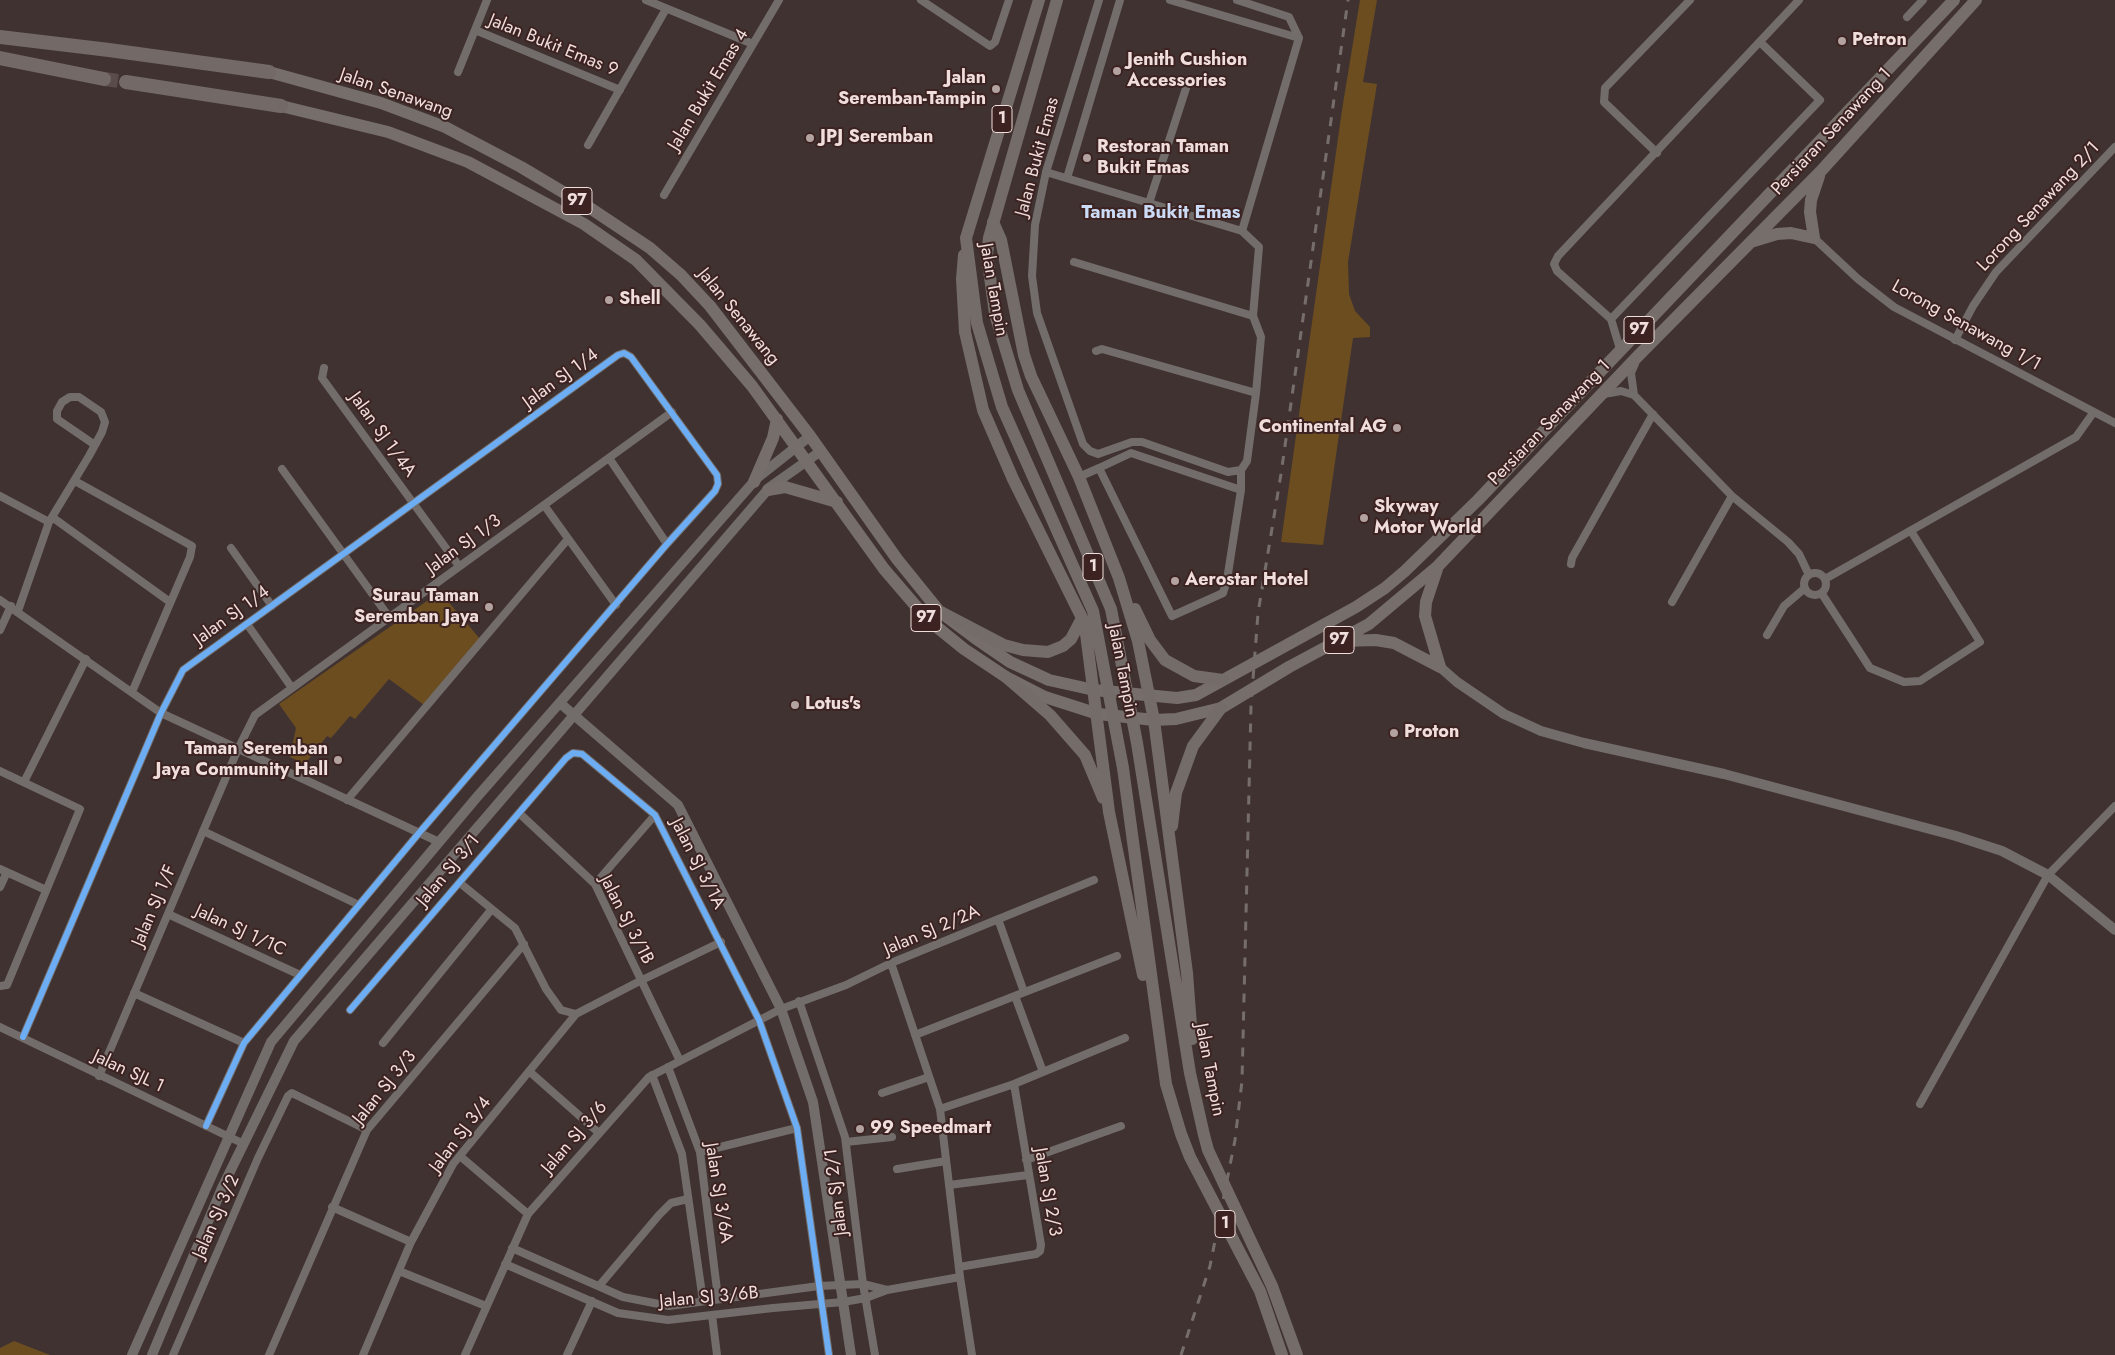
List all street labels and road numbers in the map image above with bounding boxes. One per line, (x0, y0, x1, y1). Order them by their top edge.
street label: Jalan Bukit Emas 9 (485, 10, 621, 82)
street label: Jalan Bukit Emas 4 (664, 25, 754, 155)
street label: Persiaran Senawang 1 (1767, 64, 1897, 200)
street label: Jalan Senawang (337, 65, 455, 123)
street label: Jalan Bukit Emas (1012, 95, 1064, 219)
road number: 1 (992, 106, 1012, 132)
street label: Lorong Senawang 2/1 (1973, 138, 2105, 276)
road number: 97 (562, 188, 592, 215)
street label: Jalan Tampin (974, 242, 1012, 338)
street label: Jalan Senawang (692, 264, 784, 370)
street label: Lorong Senawang 1/1 (1888, 276, 2044, 376)
road number: 97 (1624, 316, 1654, 344)
street label: Jalan SJ 1/4 (519, 344, 603, 414)
street label: Persiaran Senawang 1 (1484, 356, 1616, 490)
street label: Jalan SJ 1/4A (344, 388, 420, 482)
street label: Jalan SJ 1/3 (422, 511, 506, 579)
road number: 1 (1083, 554, 1103, 580)
street label: Jalan SJ 1/4 (190, 581, 274, 651)
road number: 97 (911, 604, 941, 632)
street label: Jalan Tampin (1102, 623, 1142, 719)
road number: 97 (1324, 626, 1354, 654)
street label: Jalan SJ 3/1A (665, 815, 729, 913)
street label: Jalan SJ 3/1 (413, 831, 485, 911)
street label: Jalan SJ 1/F (128, 862, 182, 950)
street label: Jalan SJ 3/1B (594, 872, 658, 968)
street label: Jalan SJ 1/1C (191, 901, 289, 961)
street label: Jalan SJ 2/2A (881, 901, 983, 961)
street label: Jalan Tampin (1189, 1022, 1229, 1118)
street label: Jalan SJL 1 (89, 1046, 167, 1098)
street label: Jalan SJ 3/3 (349, 1047, 421, 1129)
street label: Jalan SJ 3/4 (425, 1093, 497, 1177)
street label: Jalan SJ 3/6 (538, 1097, 612, 1179)
street label: Jalan SJ 3/6A (699, 1141, 737, 1245)
street label: Jalan SJ 2/3 (1029, 1146, 1065, 1238)
street label: Jalan SJ 2/1 (821, 1147, 853, 1237)
street label: Jalan SJ 3/2 (189, 1172, 245, 1262)
road number: 1 (1215, 1210, 1235, 1238)
street label: Jalan SJ 3/6B (659, 1283, 759, 1313)

